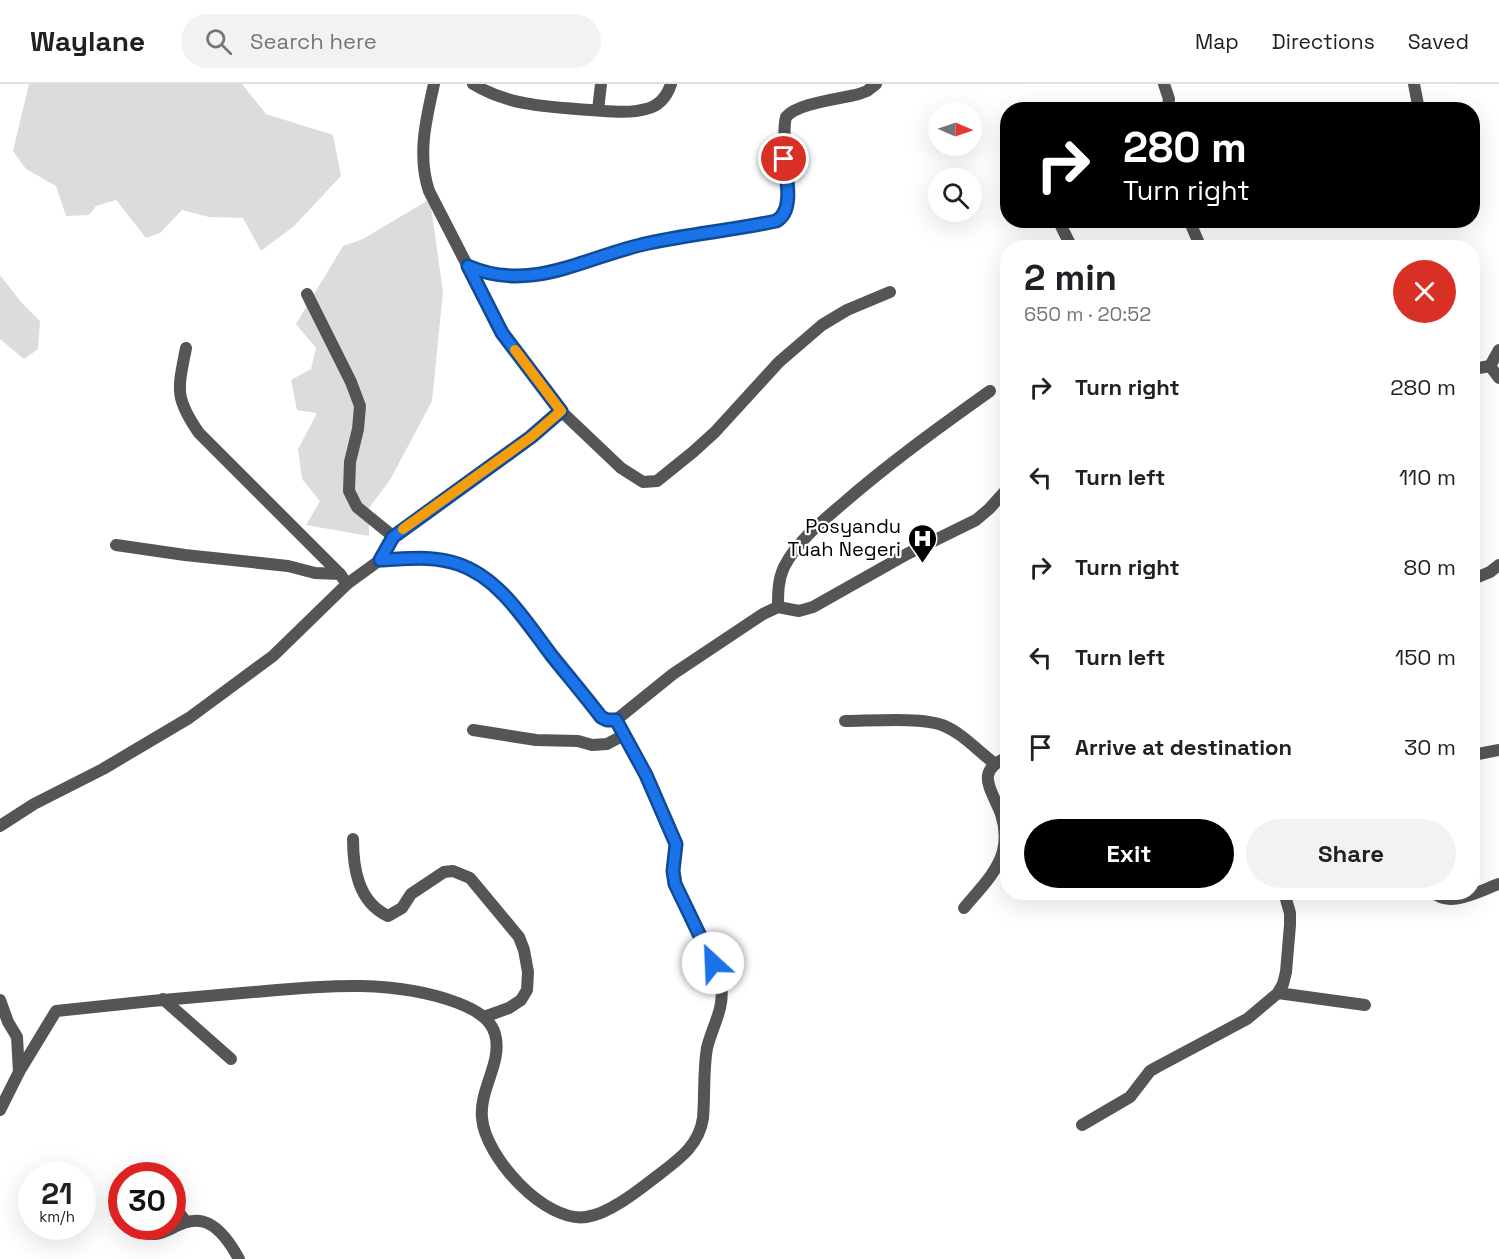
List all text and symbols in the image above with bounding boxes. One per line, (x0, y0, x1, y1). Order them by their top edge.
search box (181, 14, 601, 68)
text: Waylane (30, 23, 145, 59)
icon: search (202, 25, 235, 58)
text: Search here (250, 27, 377, 55)
text: Map (1195, 28, 1239, 55)
text: Directions (1272, 28, 1375, 55)
text: Saved (1408, 28, 1469, 55)
north arrow (928, 102, 982, 156)
map controls (928, 102, 982, 222)
text: 280 m (1123, 121, 1247, 174)
icon: right (1024, 126, 1102, 204)
pin (758, 133, 809, 184)
icon: arrive (767, 142, 800, 175)
button: search (928, 168, 982, 222)
text: Turn right (1123, 173, 1250, 208)
text: 2 min (1024, 255, 1117, 301)
button: close (1393, 260, 1456, 323)
text: 650 m · 20:52 (1024, 301, 1151, 327)
icon: right (1024, 371, 1057, 404)
text: Turn right (1075, 373, 1180, 401)
text: 280 m (1390, 373, 1456, 401)
icon: left (1024, 461, 1057, 494)
text: Turn left (1075, 463, 1165, 491)
text: 110 m (1399, 463, 1456, 491)
place label: Posyandu Tuah Negeri (787, 513, 901, 562)
hospital icon: Posyandu Tuah Negeri (906, 522, 938, 564)
icon: right (1024, 551, 1057, 584)
text: Turn right (1075, 553, 1180, 581)
text: 80 m (1404, 553, 1456, 581)
icon: left (1024, 641, 1057, 674)
text: Turn left (1075, 643, 1165, 671)
text: 150 m (1395, 643, 1456, 671)
icon: arrive (1024, 731, 1057, 764)
text: Arrive at destination (1075, 733, 1292, 761)
text: 30 m (1404, 733, 1456, 761)
button: Exit (1024, 819, 1234, 888)
button: Share (1246, 819, 1456, 888)
position arrow (681, 931, 745, 995)
speed limit sign: 30 (108, 1162, 186, 1240)
text: 21 (41, 1174, 73, 1213)
text: km/h (39, 1207, 75, 1226)

